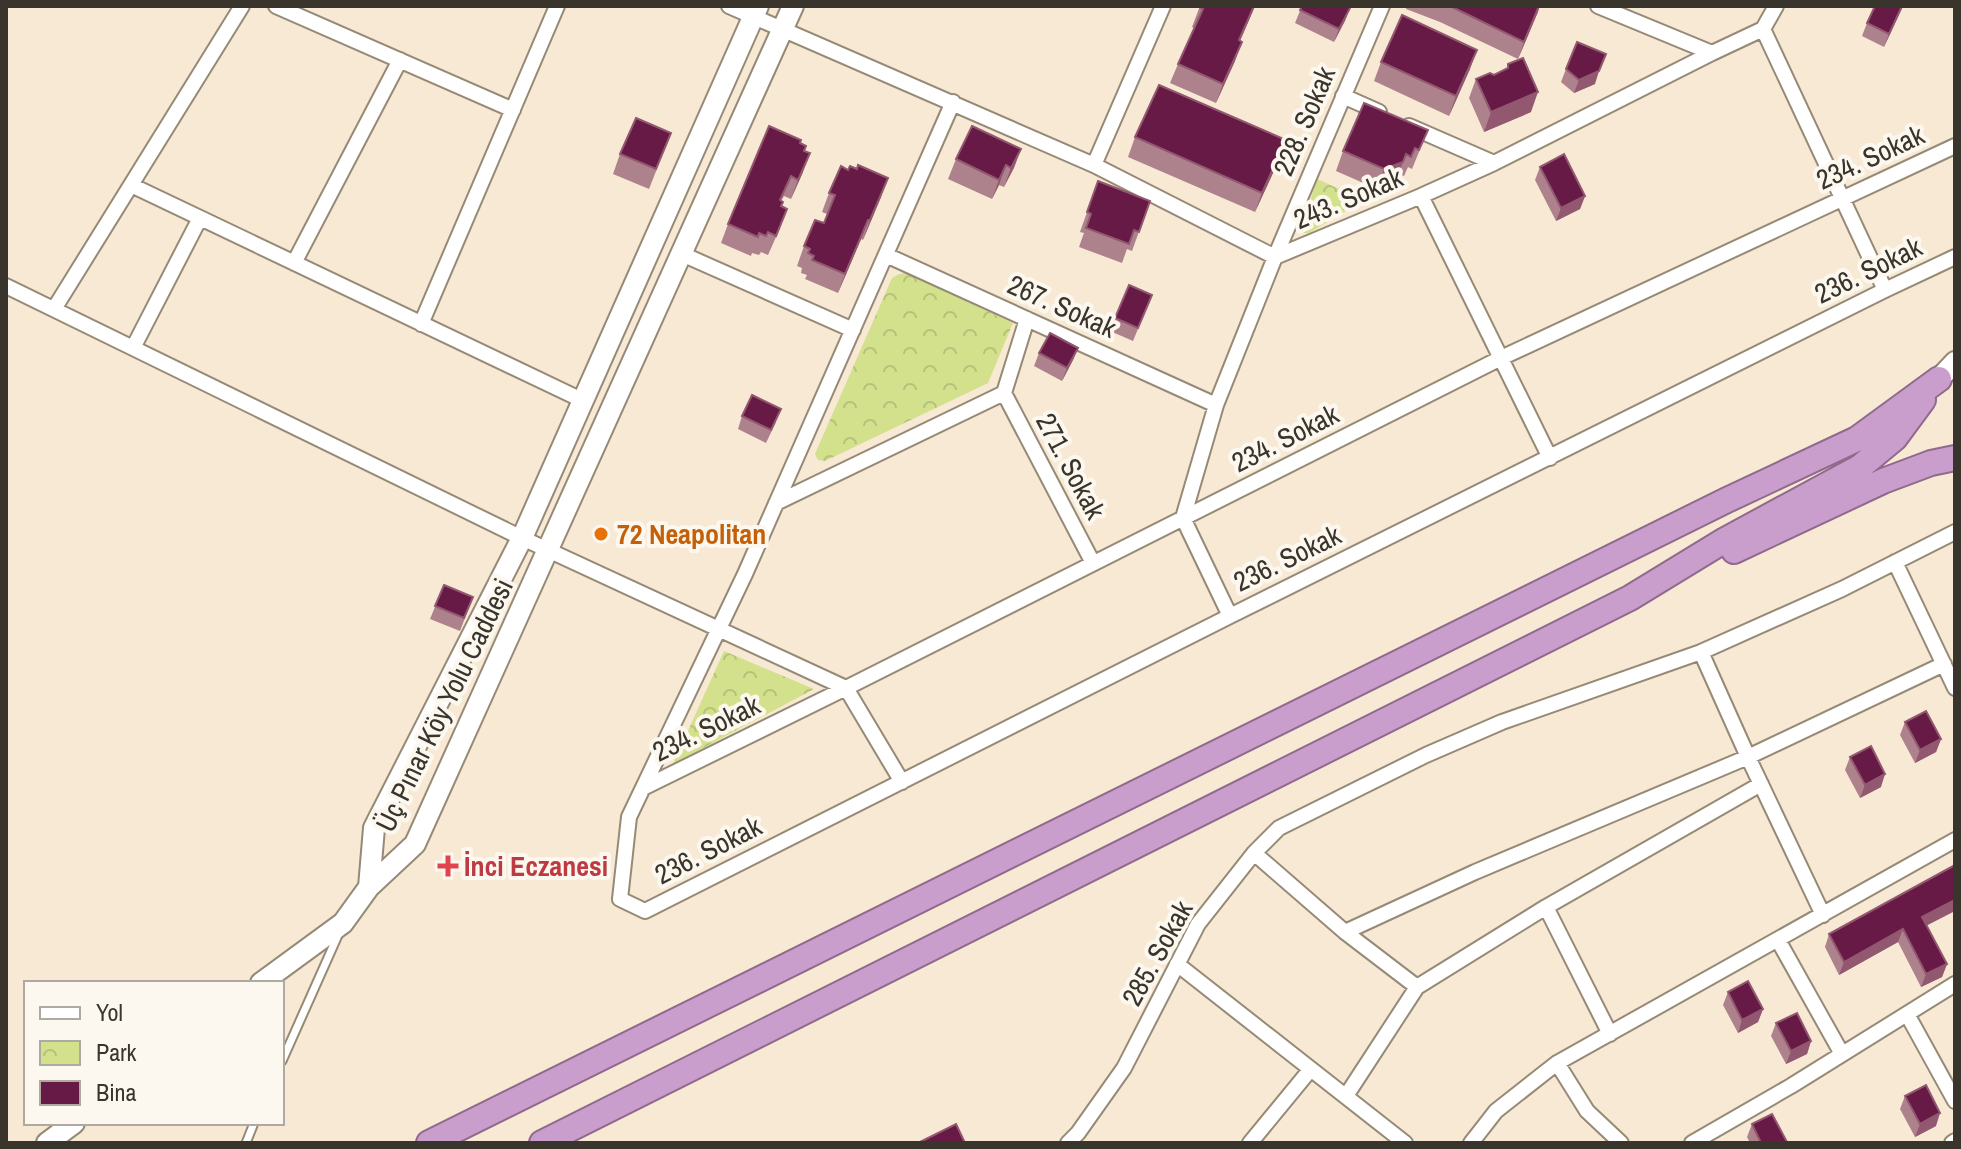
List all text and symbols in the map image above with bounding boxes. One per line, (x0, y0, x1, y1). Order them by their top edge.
street label: 228. Sokak (1264, 60, 1344, 181)
street label: 234. Sokak (1810, 115, 1931, 198)
street label: 243. Sokak (1288, 158, 1409, 238)
street label: 236. Sokak (1808, 228, 1928, 312)
street label: 267. Sokak (1002, 265, 1123, 347)
street label: 234. Sokak (1225, 395, 1345, 481)
street label: 271. Sokak (1027, 406, 1115, 526)
place label: 72 Neapolitan (617, 515, 766, 553)
street label: 236. Sokak (1227, 516, 1347, 600)
marker: 72 Neapolitan (592, 525, 610, 543)
street label: Üç Pınar Köy Yolu Caddesi (366, 572, 522, 838)
street label: 234. Sokak (646, 686, 766, 770)
street label: 236. Sokak (648, 807, 768, 893)
place label: İnci Eczanesi (464, 847, 608, 885)
marker: İnci Eczanesi (439, 857, 457, 875)
street label: 285. Sokak (1113, 893, 1202, 1012)
legend (24, 981, 284, 1125)
text: Yol (96, 996, 123, 1028)
text: Park (96, 1036, 137, 1068)
text: Bina (96, 1076, 137, 1108)

